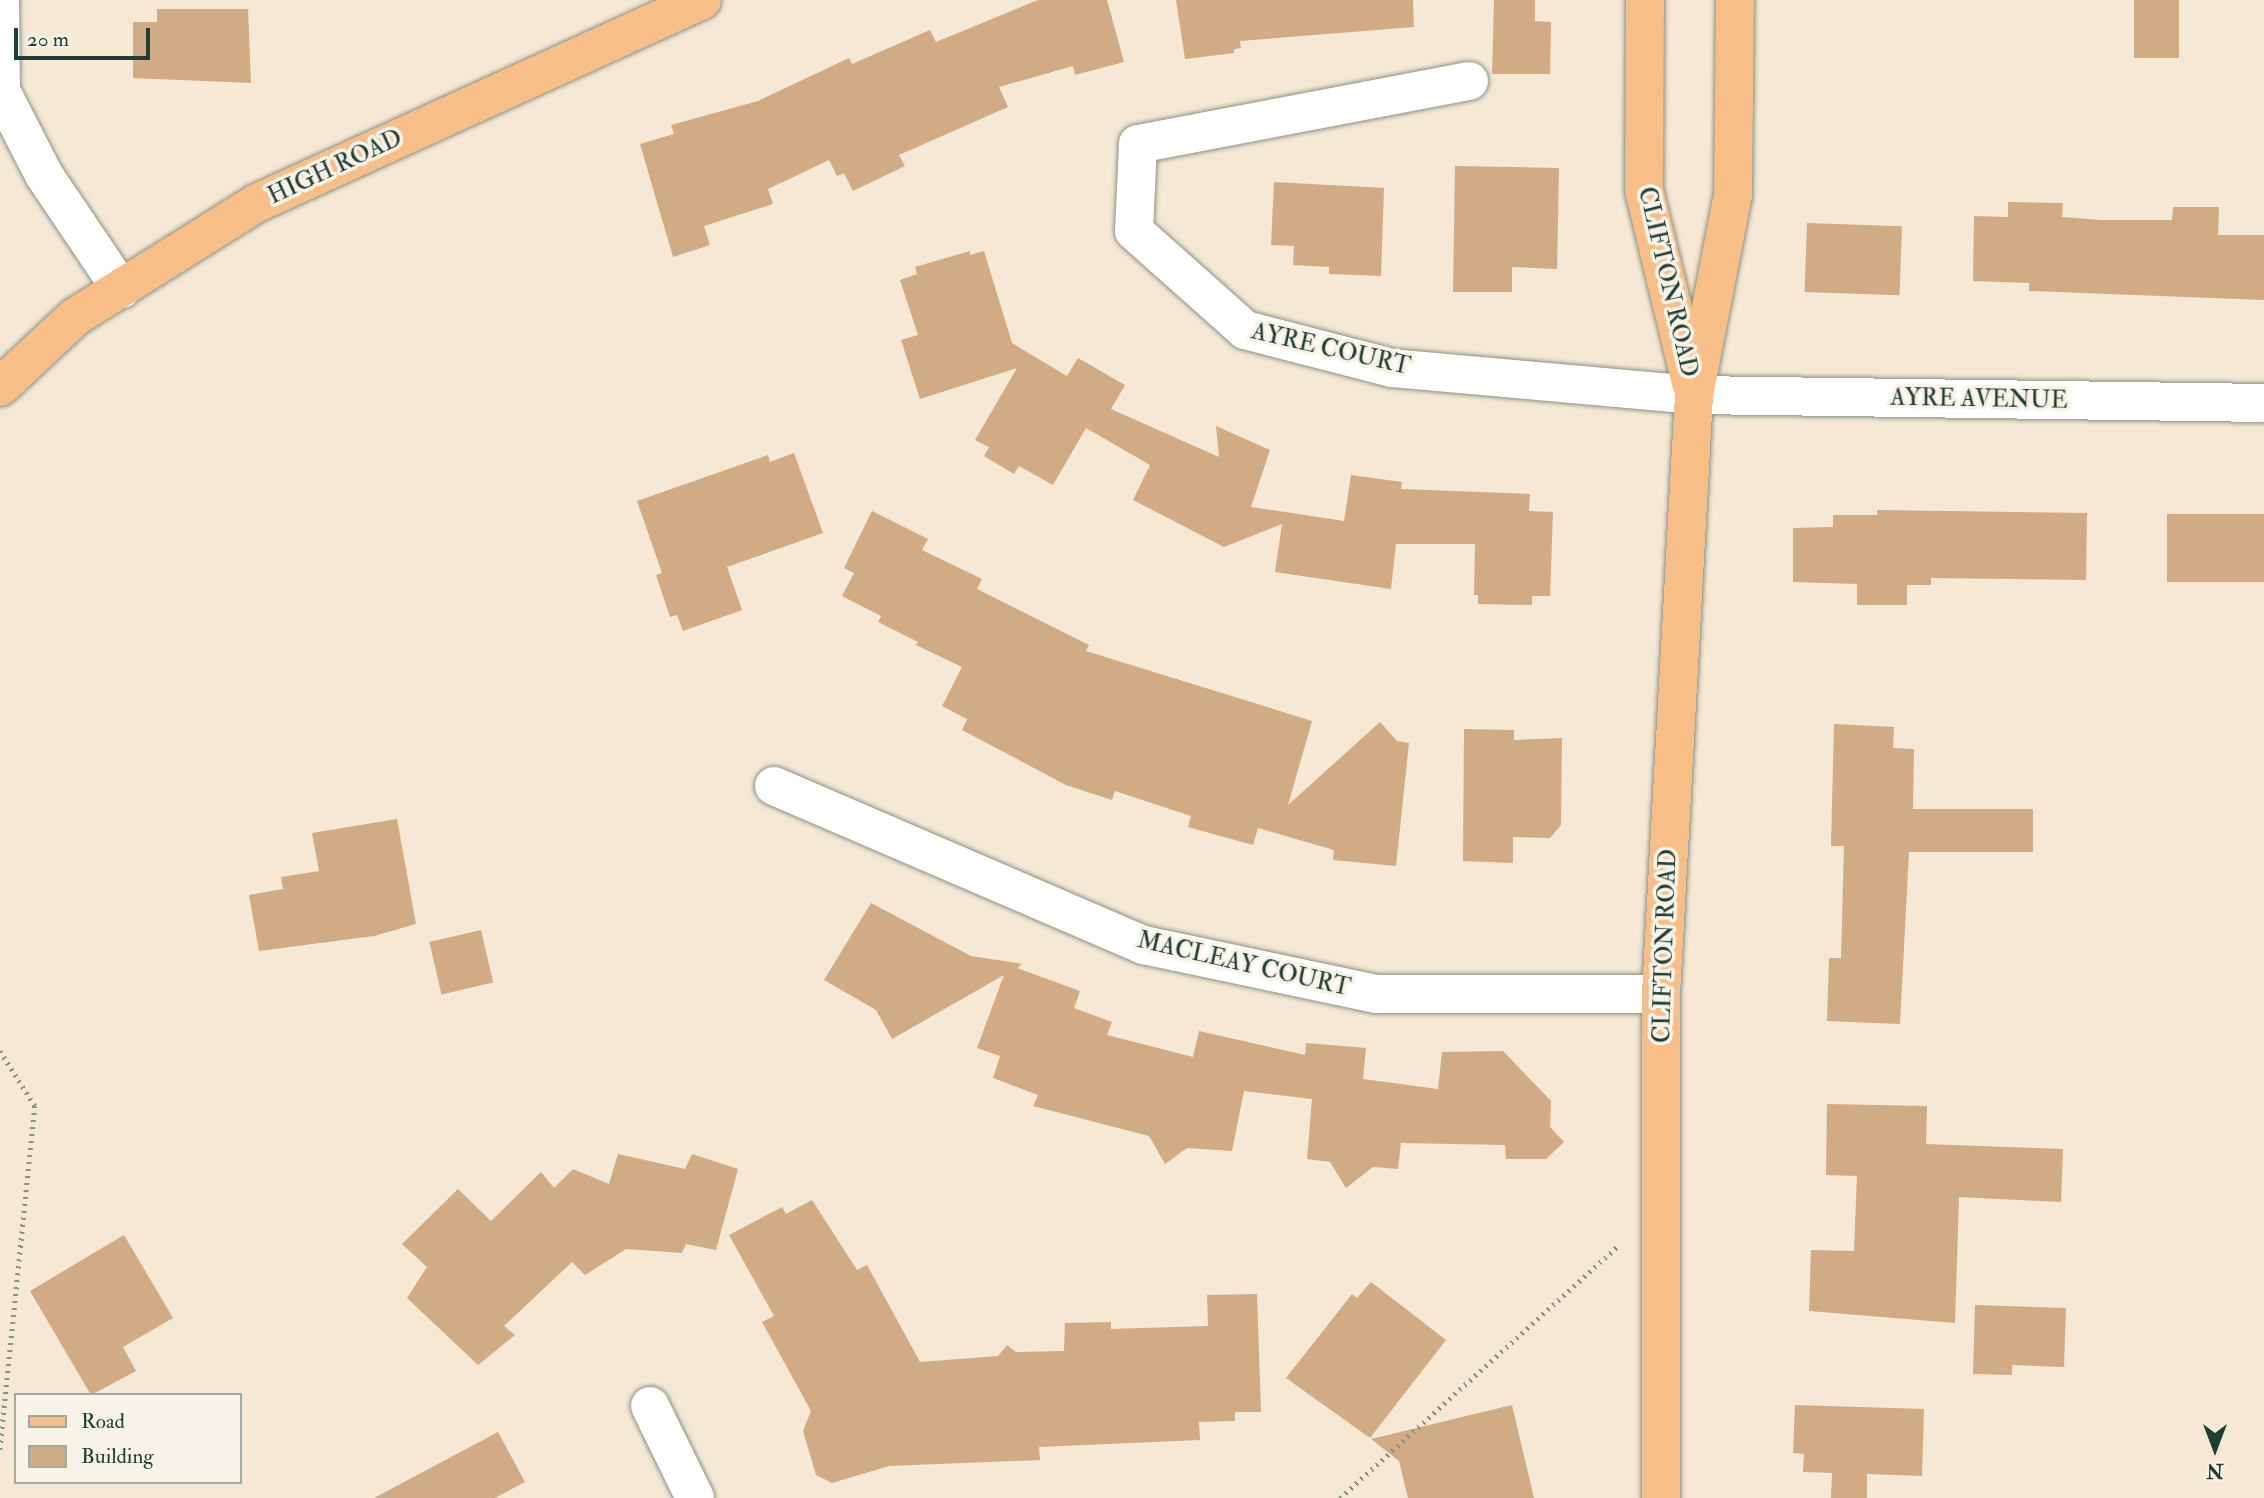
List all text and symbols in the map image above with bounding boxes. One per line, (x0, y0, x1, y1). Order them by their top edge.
scale bar (18, 14, 154, 58)
text: 20 m (27, 26, 69, 53)
street label: HIGH ROAD (263, 123, 407, 211)
street label: CLIFTON ROAD (1632, 184, 1704, 380)
street label: AYRE COURT (1249, 317, 1413, 381)
street label: AYRE AVENUE (1890, 383, 2068, 415)
street label: CLIFTON ROAD (1647, 848, 1683, 1044)
street label: MACLEAY COURT (1135, 925, 1353, 1003)
legend (14, 1393, 242, 1484)
text: Road (81, 1408, 125, 1435)
north arrow (2180, 1414, 2250, 1484)
text: Building (81, 1443, 154, 1470)
text: N (2207, 1458, 2224, 1482)

